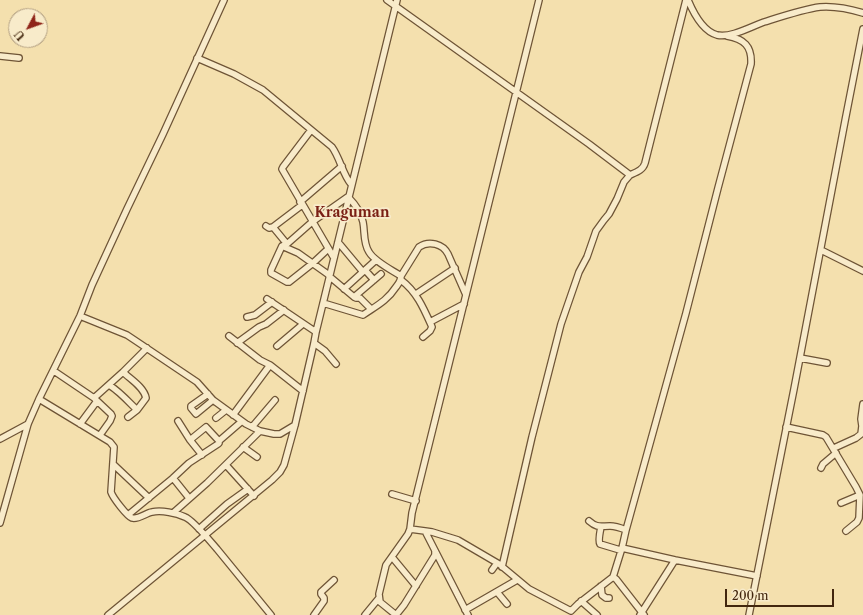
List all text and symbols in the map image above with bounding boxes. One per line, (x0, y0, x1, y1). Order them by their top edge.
north arrow (8, 8, 48, 48)
text: U (11, 27, 28, 43)
district label: Kraguman (314, 205, 390, 221)
scale bar (727, 581, 836, 607)
text: 200 m (732, 588, 769, 603)

